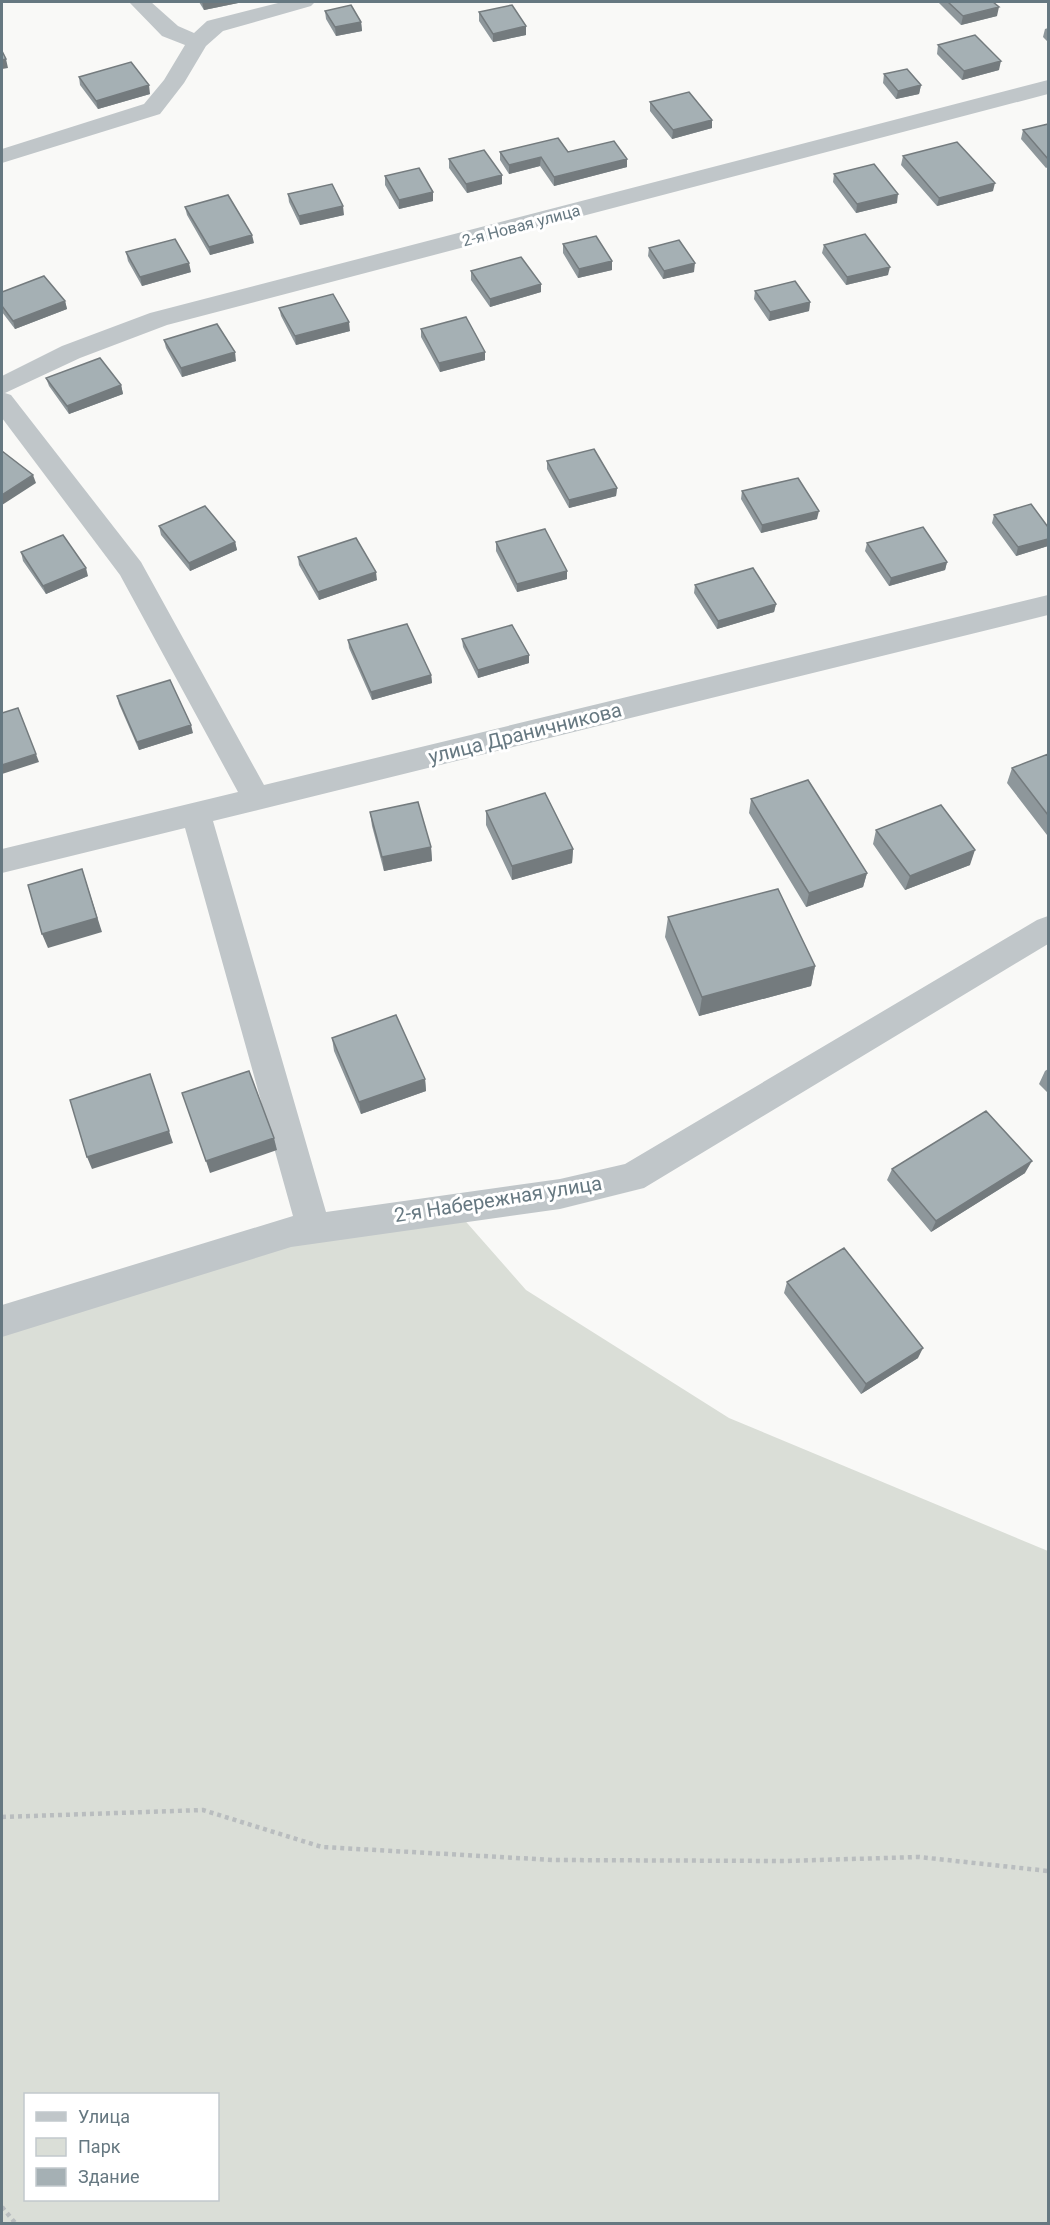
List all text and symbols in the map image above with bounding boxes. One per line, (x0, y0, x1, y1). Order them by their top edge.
street label: 2-я Новая улица (460, 201, 582, 250)
street label: улица Драничникова (426, 697, 624, 769)
street label: 2-я Набережная улица (392, 1171, 604, 1227)
legend (24, 2093, 219, 2201)
text: Улица (78, 2106, 130, 2127)
text: Парк (78, 2136, 121, 2157)
text: Здание (78, 2166, 140, 2187)

